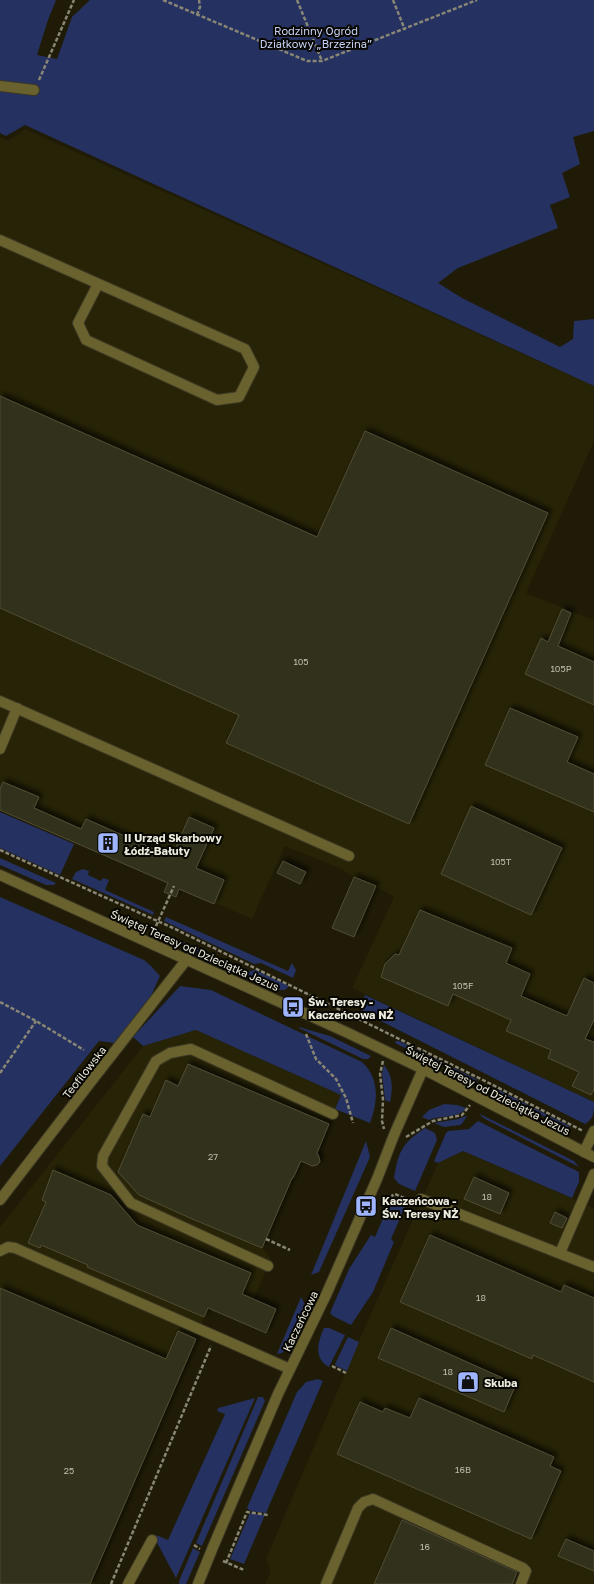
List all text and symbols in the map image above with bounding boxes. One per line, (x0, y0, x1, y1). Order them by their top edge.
park label: Rodzinny Ogród Działkowy „Brzezina” (260, 24, 372, 50)
house number: 105 (293, 656, 309, 667)
house number: 105P (550, 663, 572, 674)
building icon: II Urząd Skarbowy Łódź-Bałuty (95, 830, 121, 856)
place label: II Urząd Skarbowy Łódź-Bałuty (124, 831, 222, 857)
house number: 105T (491, 856, 512, 867)
street label: Świętej Teresy od Dzieciątka Jezus (109, 907, 281, 993)
house number: 105F (453, 980, 473, 991)
bus stop icon: Św. Teresy - Kaczeńcowa NŻ (280, 994, 306, 1020)
place label: Św. Teresy - Kaczeńcowa NŻ (308, 995, 393, 1021)
street label: Teofilowska (60, 1043, 108, 1101)
street label: Świętej Teresy od Dzieciątka Jezus (404, 1043, 573, 1137)
house number: 27 (208, 1151, 218, 1162)
house number: 18 (482, 1191, 492, 1202)
bus stop icon: Kaczeńcowa - Św. Teresy NŻ (353, 1193, 379, 1219)
place label: Kaczeńcowa - Św. Teresy NŻ (382, 1194, 458, 1220)
street label: Kaczeńcowa (280, 1289, 320, 1353)
house number: 18 (476, 1292, 486, 1303)
house number: 18 (443, 1366, 453, 1377)
shop icon: Skuba (455, 1369, 481, 1395)
place label: Skuba (484, 1376, 517, 1389)
house number: 16B (455, 1464, 471, 1475)
house number: 25 (64, 1465, 74, 1476)
house number: 16 (420, 1541, 430, 1552)

